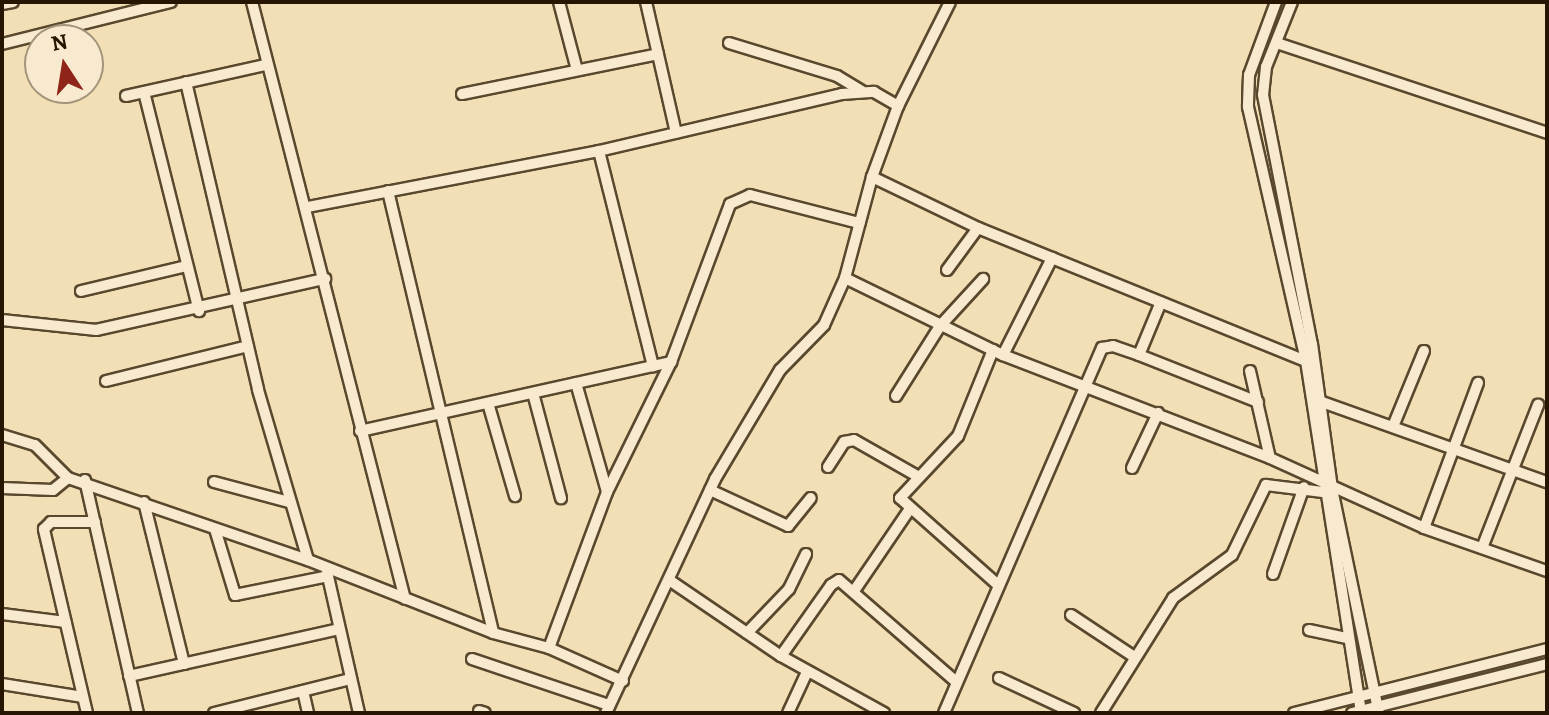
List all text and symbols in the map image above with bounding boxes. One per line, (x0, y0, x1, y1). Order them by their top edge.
north arrow (24, 24, 104, 104)
text: N (48, 26, 70, 59)

